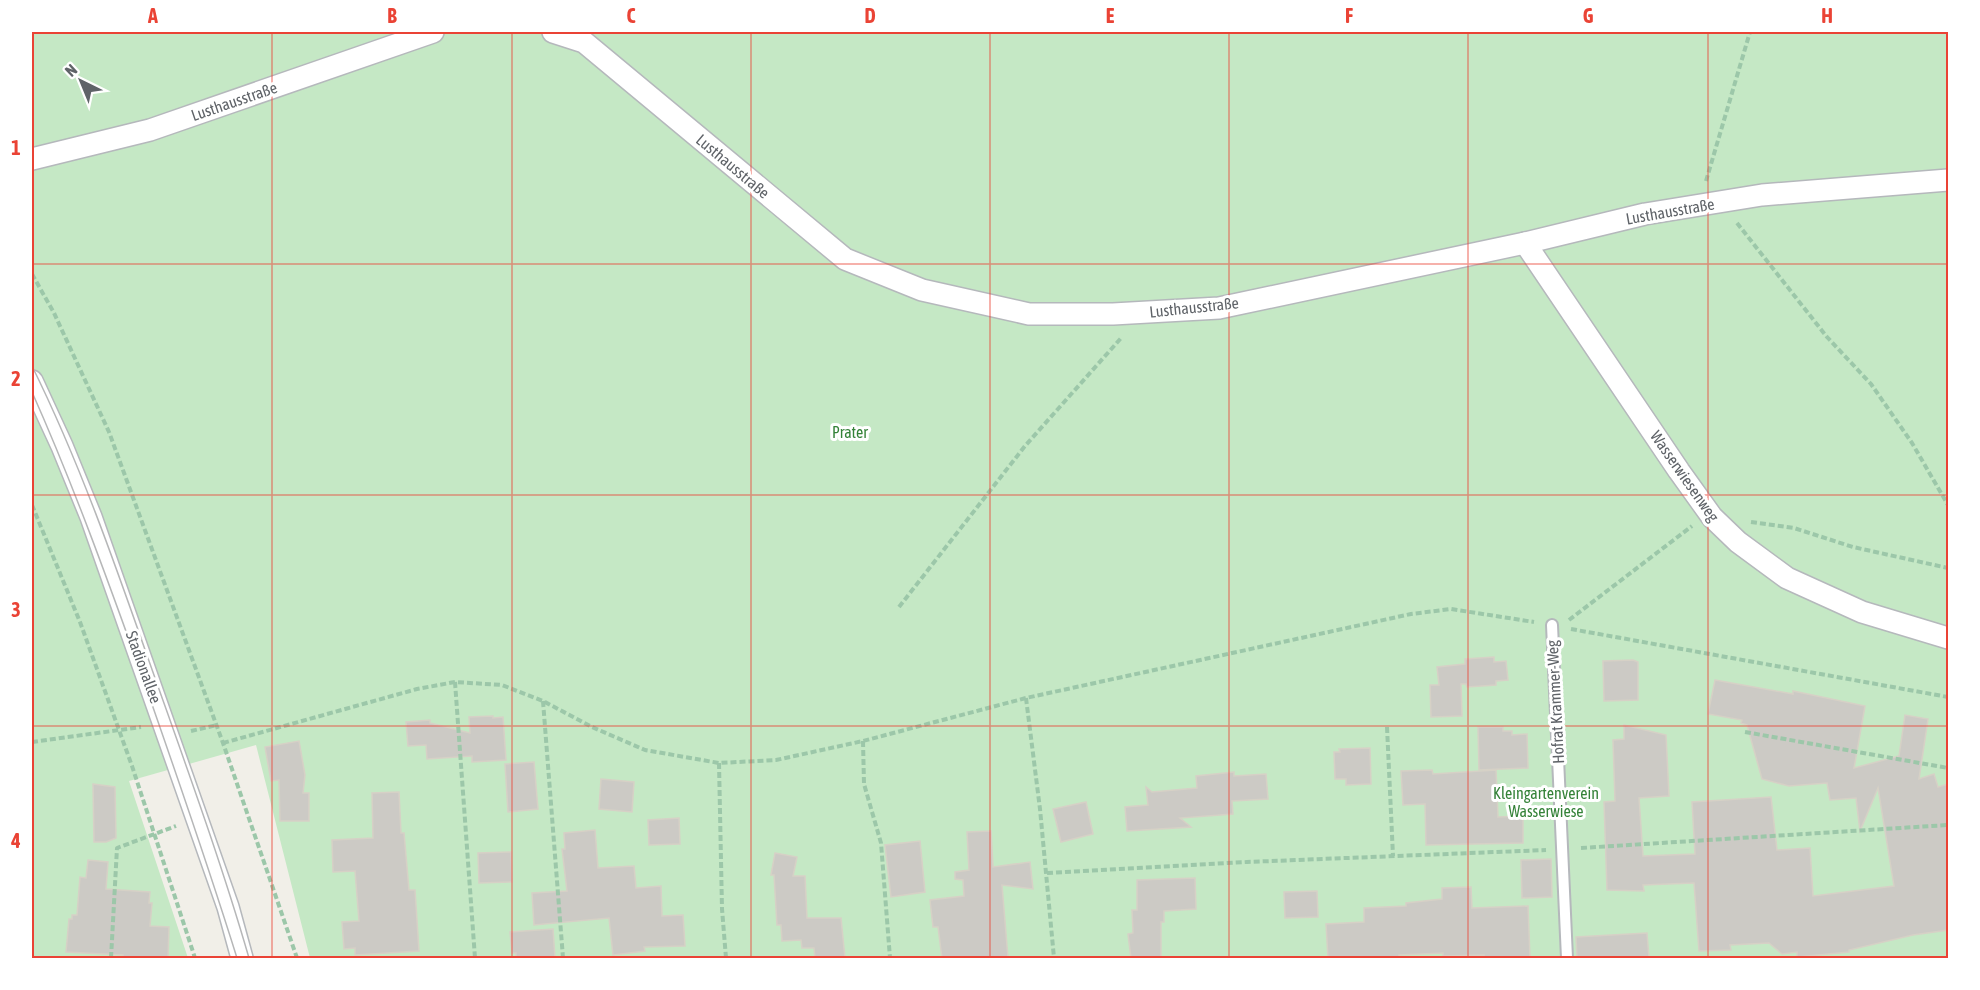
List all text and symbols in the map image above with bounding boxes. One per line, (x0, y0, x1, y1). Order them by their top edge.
text: A (147, 4, 158, 27)
text: B (387, 4, 397, 27)
text: C (627, 4, 636, 27)
text: D (864, 4, 876, 27)
text: E (1106, 4, 1115, 27)
text: F (1345, 4, 1353, 27)
text: G (1583, 4, 1594, 27)
text: H (1821, 4, 1833, 27)
north arrow (51, 51, 111, 111)
text: N (61, 60, 80, 80)
street label: Lusthausstraße (189, 78, 279, 124)
street label: Lusthausstraße (693, 130, 773, 202)
text: 1 (11, 136, 21, 159)
street label: Lusthausstraße (1624, 194, 1716, 228)
street label: Lusthausstraße (1148, 293, 1240, 321)
text: 2 (11, 367, 21, 390)
park label: Prater (832, 423, 868, 441)
street label: Wasserwiesenweg (1646, 427, 1723, 525)
text: 3 (11, 598, 21, 621)
street label: Stadionallee (123, 628, 165, 706)
street label: Hofrat Krammer-Weg (1543, 640, 1568, 764)
park label: Kleingartenverein Wasserwiese (1493, 784, 1599, 820)
text: 4 (10, 829, 21, 852)

